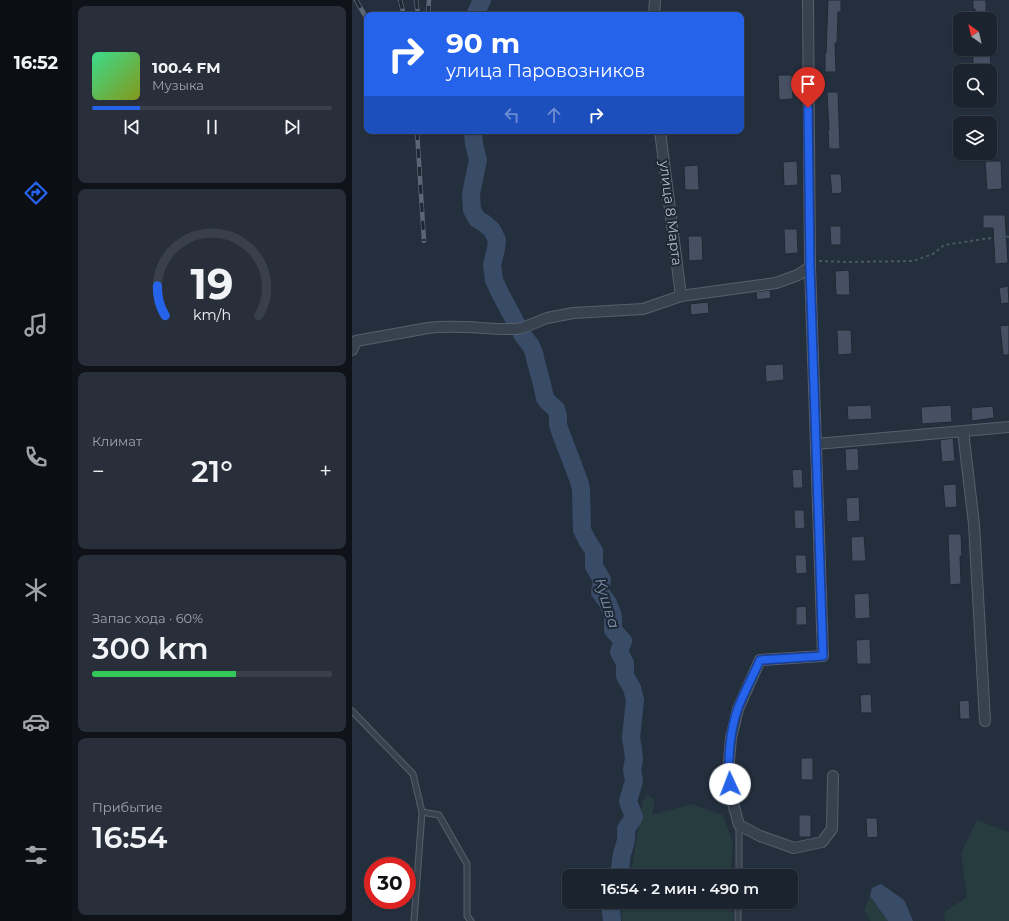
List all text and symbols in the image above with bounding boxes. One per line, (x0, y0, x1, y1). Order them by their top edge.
north arrow (953, 12, 997, 56)
map controls (953, 12, 997, 160)
text: 90 m (446, 26, 520, 60)
icon: right (380, 28, 432, 80)
text: 16:52 (14, 52, 58, 74)
text: 100.4 FM (152, 58, 220, 77)
text: улица Паровозников (446, 60, 645, 82)
button: search (953, 64, 997, 108)
pin (791, 67, 825, 108)
icon: arrive (797, 73, 819, 95)
text: Музыка (152, 77, 204, 93)
icon: left (501, 104, 523, 126)
icon: ahead (543, 104, 565, 126)
icon: right (585, 104, 607, 126)
icon: previous (121, 116, 143, 138)
icon: pause (201, 116, 223, 138)
icon: next (281, 116, 303, 138)
button: layers (953, 116, 997, 160)
street label: улица 8 Марта (656, 158, 686, 267)
icon: directions (22, 179, 50, 207)
text: 19 (191, 258, 233, 308)
text: km/h (193, 305, 231, 323)
icon: music (22, 311, 50, 339)
text: Климат (92, 433, 142, 449)
icon: phone (22, 443, 50, 471)
text: 21° (191, 453, 233, 490)
text: − (92, 458, 105, 485)
text: + (319, 458, 332, 485)
water label: Кушва (591, 575, 624, 630)
icon: climate (22, 576, 50, 604)
text: Запас хода · 60% (92, 610, 203, 626)
text: 300 km (92, 630, 209, 667)
icon: car (22, 708, 50, 736)
position arrow (709, 763, 751, 805)
text: Прибытие (92, 799, 163, 815)
text: 16:54 (92, 819, 167, 856)
icon: filters (22, 841, 50, 869)
speed limit sign: 30 (364, 857, 416, 909)
text: 16:54 · 2 мин · 490 m (601, 879, 759, 898)

